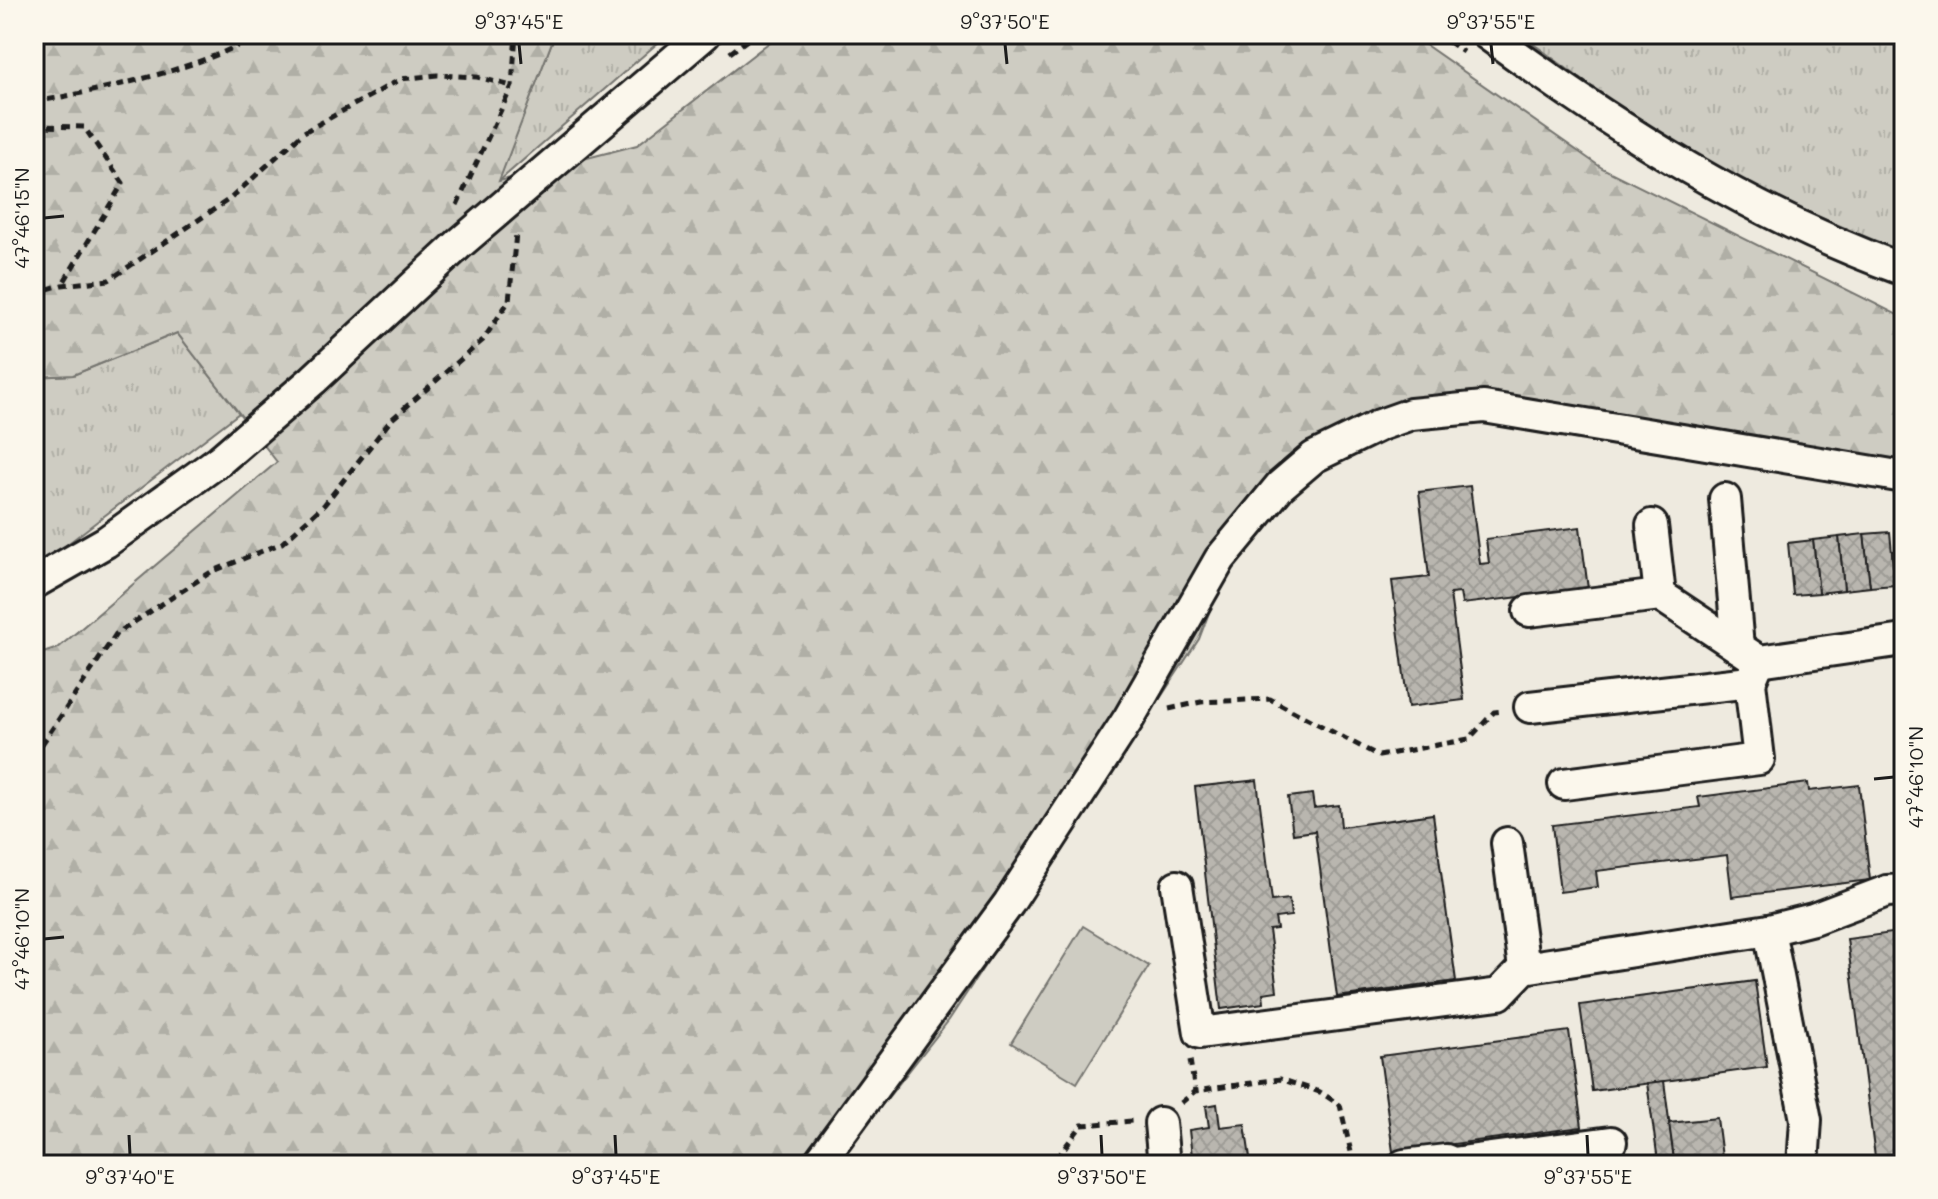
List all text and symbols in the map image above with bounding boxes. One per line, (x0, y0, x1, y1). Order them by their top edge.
text: 9°37'45"E (475, 8, 563, 34)
text: 9°37'50"E (960, 8, 1050, 34)
text: 9°37'55"E (1447, 8, 1535, 34)
text: 47°46'15"N (8, 167, 34, 269)
text: 47°46'10"N (1902, 726, 1928, 828)
text: 47°46'10"N (8, 888, 34, 990)
text: 9°37'40"E (85, 1163, 175, 1189)
text: 9°37'45"E (572, 1163, 660, 1189)
text: 9°37'50"E (1057, 1163, 1147, 1189)
text: 9°37'55"E (1544, 1163, 1632, 1189)

